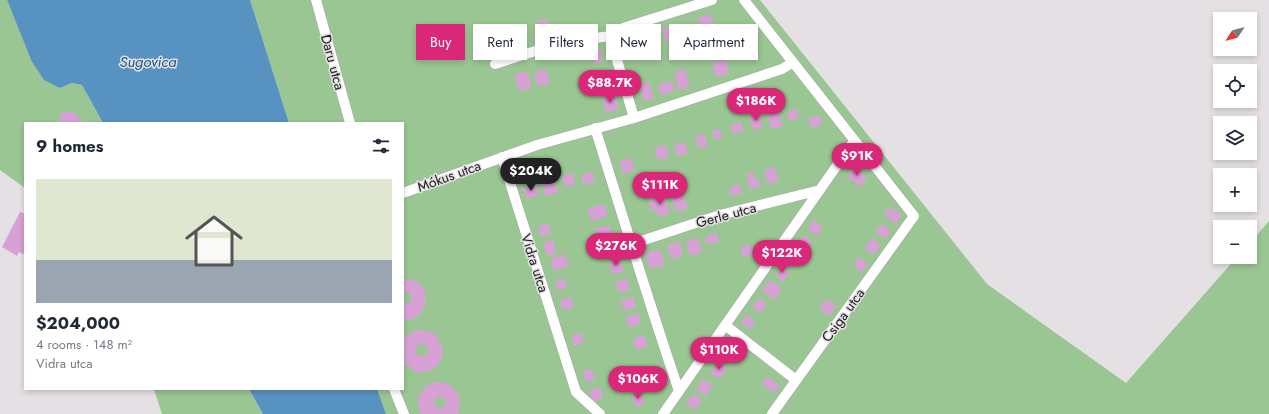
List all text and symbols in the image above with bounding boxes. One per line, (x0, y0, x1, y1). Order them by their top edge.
north arrow (1213, 12, 1257, 56)
map controls (1213, 12, 1257, 264)
chip: Buy (416, 24, 465, 60)
chip: Rent (473, 24, 527, 60)
chip: Filters (535, 24, 598, 60)
chip: New (606, 24, 661, 60)
chip: Apartment (669, 24, 758, 60)
street label: Daru utca (316, 32, 350, 92)
water label: Sugovica (119, 51, 177, 73)
button: locate (1213, 64, 1257, 108)
pin: $88.7K (577, 70, 643, 104)
text: $88.7K (587, 73, 633, 92)
pin: $186K (728, 88, 784, 122)
text: $186K (736, 91, 776, 110)
button: layers (1213, 116, 1257, 160)
text: 9 homes (36, 134, 104, 158)
icon: filters (370, 135, 392, 157)
pin: $91K (833, 143, 881, 177)
text: $91K (841, 146, 873, 165)
street label: Mókus utca (414, 155, 484, 197)
pin: $204K (503, 158, 559, 192)
text: $204K (509, 161, 553, 180)
button: + (1213, 168, 1257, 212)
pin: $111K (632, 172, 688, 206)
text: $111K (641, 175, 679, 194)
street label: Gerle utca (694, 197, 758, 233)
icon: home (178, 205, 250, 277)
button: − (1213, 220, 1257, 264)
street label: Vidra utca (516, 231, 554, 295)
pin: $276K (588, 233, 644, 267)
text: $276K (595, 236, 637, 255)
pin: $122K (754, 240, 810, 274)
text: $122K (762, 243, 802, 262)
street label: Csiga utca (817, 284, 869, 346)
text: $204,000 (36, 311, 120, 335)
text: 4 rooms · 148 m² (36, 335, 132, 354)
pin: $110K (691, 337, 747, 371)
text: $110K (699, 340, 739, 359)
text: Vidra utca (36, 354, 92, 373)
pin: $106K (610, 366, 666, 400)
text: $106K (617, 369, 659, 388)

